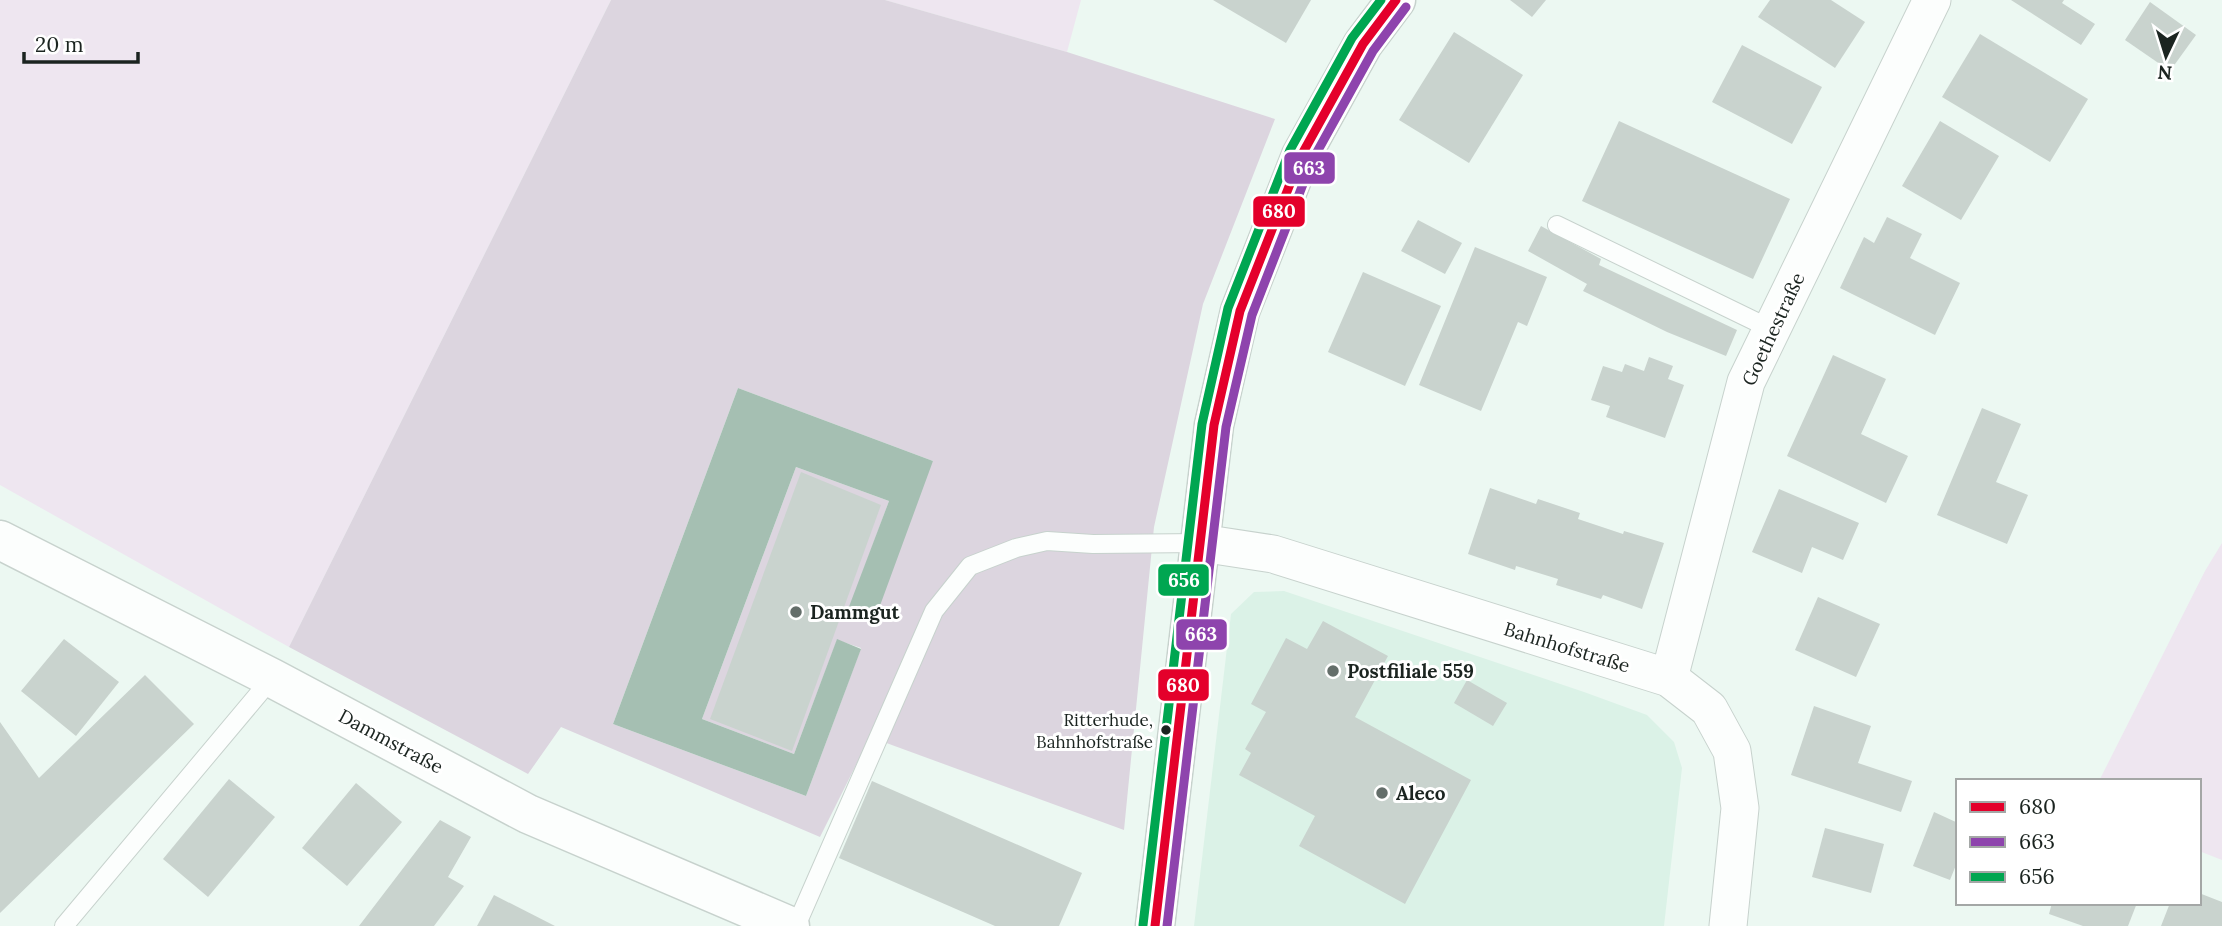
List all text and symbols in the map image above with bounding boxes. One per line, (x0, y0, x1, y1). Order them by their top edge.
scale bar (24, 21, 138, 65)
north arrow (2131, 21, 2201, 91)
text: 20 m (35, 31, 84, 58)
text: N (2156, 60, 2173, 85)
line badge: 663 (1283, 151, 1336, 185)
text: 663 (1293, 156, 1325, 180)
line badge: 680 (1252, 195, 1306, 228)
text: 680 (1262, 199, 1296, 223)
street label: Goethestraße (1736, 269, 1810, 389)
line badge: 656 (1157, 563, 1210, 597)
text: 656 (1168, 568, 1200, 592)
place label: Dammgut (810, 600, 900, 624)
marker: Dammgut (788, 604, 804, 620)
street label: Bahnhofstraße (1501, 616, 1633, 678)
line badge: 663 (1175, 618, 1228, 651)
text: 663 (1185, 622, 1217, 646)
place label: Postfiliale 559 (1347, 659, 1474, 683)
marker: Postfiliale 559 (1325, 663, 1341, 679)
line badge: 680 (1157, 668, 1210, 702)
text: 680 (1166, 673, 1200, 697)
street label: Dammstraße (335, 703, 447, 779)
place label: Ritterhude, Bahnhofstraße (1036, 709, 1153, 753)
marker: Ritterhude, Bahnhofstraße (1159, 723, 1173, 737)
legend (1956, 779, 2201, 905)
place label: Aleco (1396, 781, 1446, 805)
marker: Aleco (1374, 785, 1390, 801)
text: 680 (2019, 793, 2056, 820)
text: 663 (2019, 828, 2055, 855)
text: 656 (2019, 863, 2055, 890)

